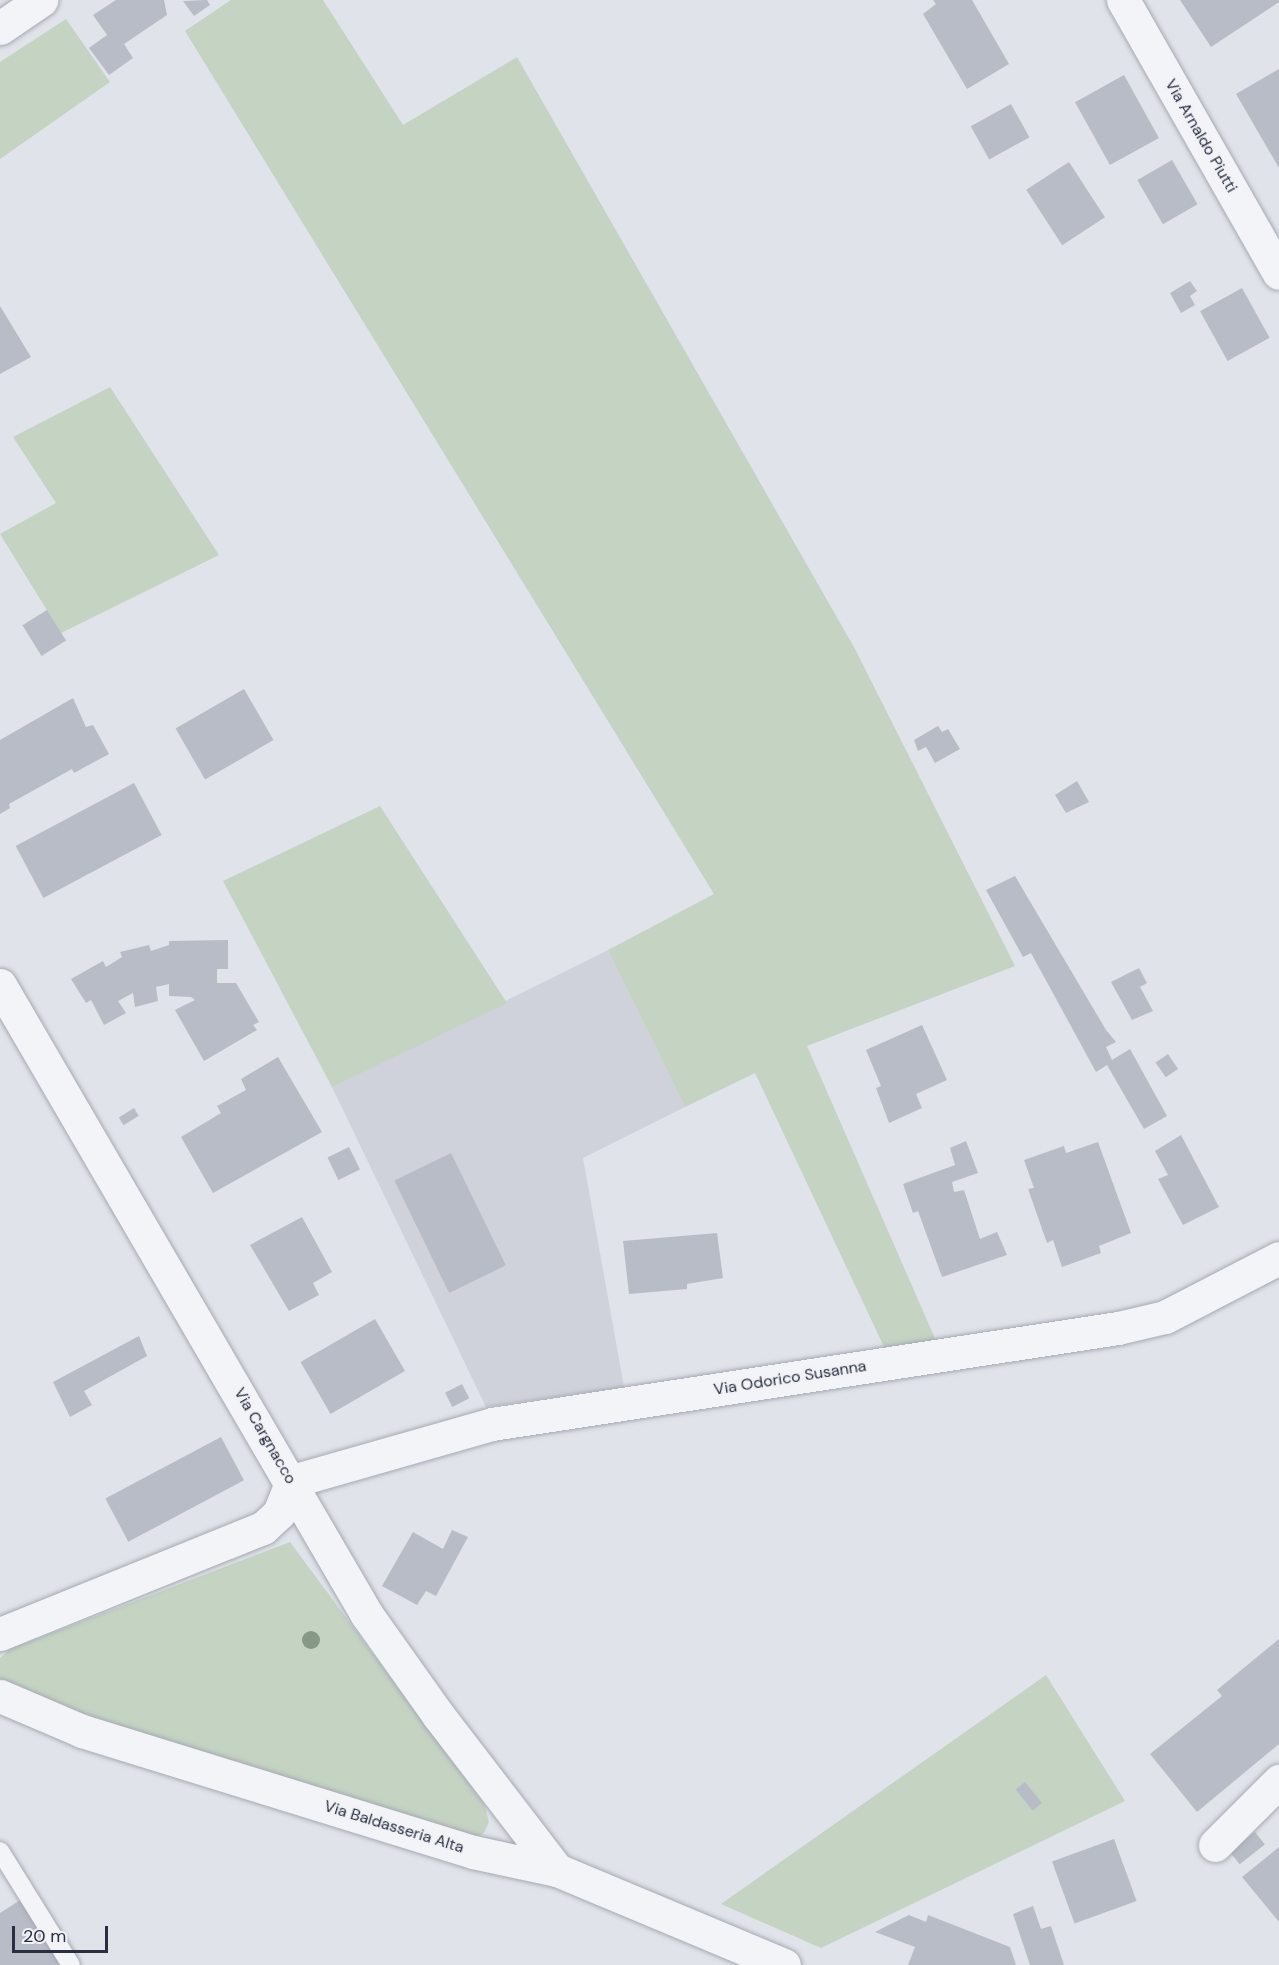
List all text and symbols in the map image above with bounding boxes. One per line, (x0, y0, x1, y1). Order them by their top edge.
street label: Via Arnaldo Piutti (1161, 76, 1241, 196)
street label: Via Odorico Susanna (712, 1356, 868, 1400)
street label: Via Cargnacco (230, 1384, 300, 1488)
street label: Via Baldasseria Alta (322, 1797, 466, 1857)
scale bar (15, 1914, 111, 1952)
text: 20 m (23, 1924, 66, 1948)

